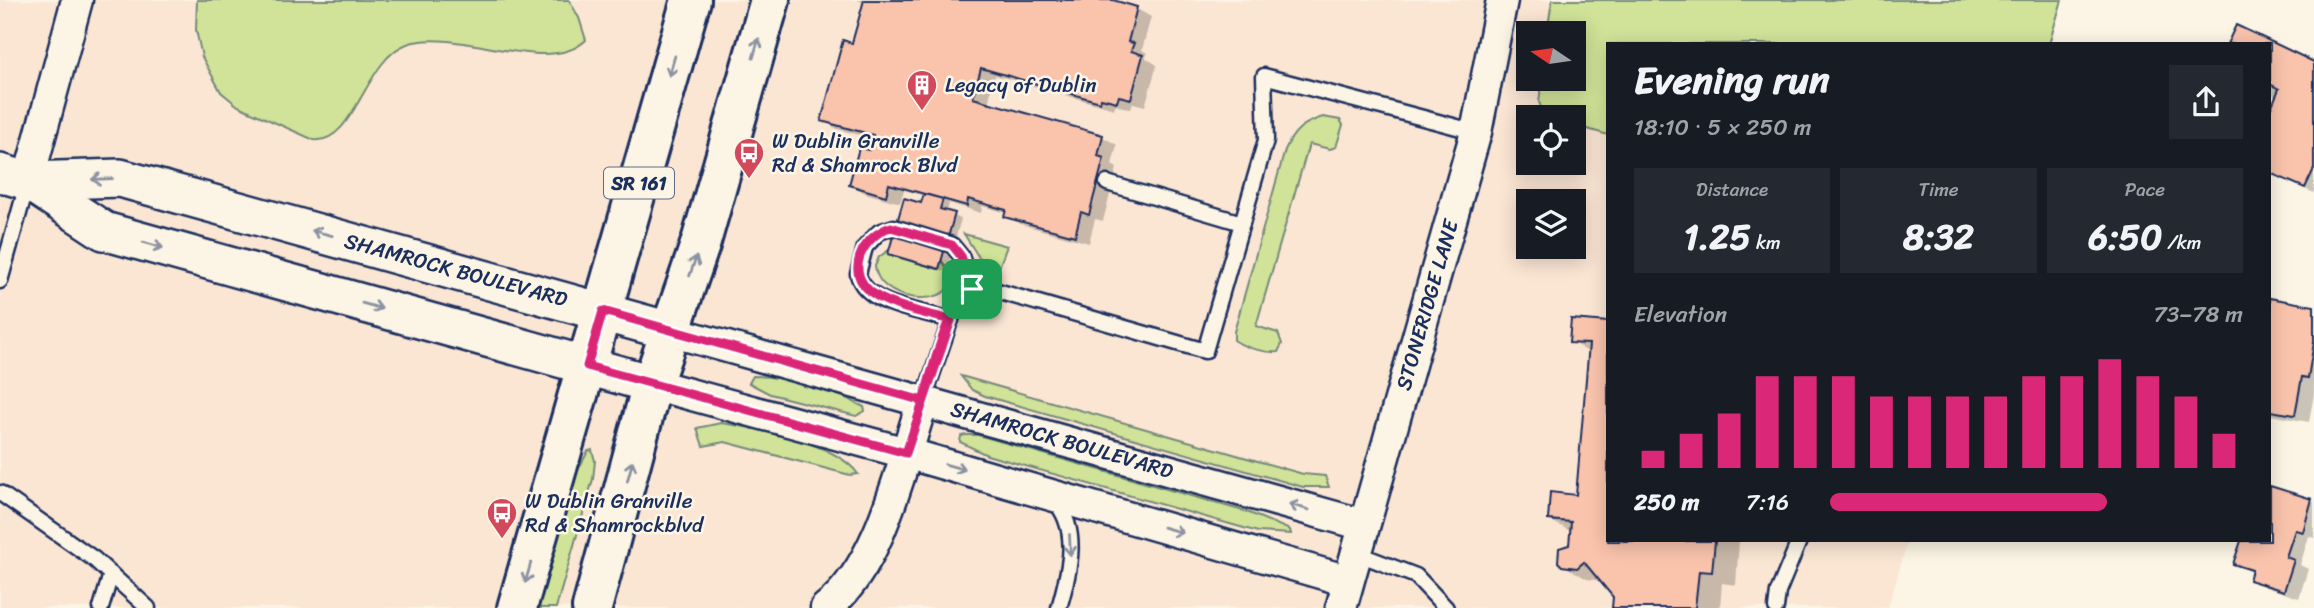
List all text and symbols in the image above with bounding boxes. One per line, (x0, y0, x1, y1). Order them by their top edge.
north arrow (1516, 21, 1586, 91)
map controls (1516, 21, 1586, 259)
one-way arrow (751, 37, 764, 59)
text: Evening run (1634, 47, 1830, 114)
one-way arrow (665, 54, 678, 76)
button: share (2169, 65, 2243, 139)
place label: Legacy of Dublin (945, 66, 1097, 104)
building icon: Legacy of Dublin (905, 68, 939, 112)
button: locate (1516, 105, 1586, 175)
text: 18:10 · 5 × 250 m (1634, 107, 1812, 148)
place label: W Dublin Granville Rd & Shamrock Blvd (772, 122, 959, 184)
bus stop icon: W Dublin Granville Rd & Shamrock Blvd (732, 136, 766, 180)
road number: SR 161 (604, 168, 674, 198)
one-way arrow (90, 172, 113, 185)
text: Distance (1696, 173, 1768, 206)
text: Time (1918, 173, 1959, 206)
text: Pace (2125, 173, 2165, 206)
button: layers (1516, 189, 1586, 259)
text: 1.25 (1684, 206, 1751, 268)
text: 8:32 (1903, 206, 1974, 268)
text: 6:50 (2088, 206, 2162, 268)
street label: STONERIDGE LANE (1384, 214, 1470, 395)
street label: SHAMROCK BOULEVARD (340, 222, 572, 318)
one-way arrow (311, 226, 334, 239)
text: km (1751, 226, 1781, 259)
text: /km (2162, 226, 2201, 259)
one-way arrow (142, 239, 164, 252)
one-way arrow (687, 256, 700, 278)
pin (942, 259, 1002, 319)
icon: arrive (953, 270, 991, 308)
text: Elevation (1634, 294, 1727, 335)
text: 73–78 m (2154, 294, 2243, 335)
one-way arrow (360, 300, 383, 313)
street label: SHAMROCK BOULEVARD (946, 390, 1178, 490)
one-way arrow (624, 461, 637, 483)
one-way arrow (943, 461, 965, 474)
place label: W Dublin Granville Rd & Shamrockblvd (525, 482, 705, 544)
text: 250 m (1634, 482, 1700, 523)
text: 7:16 (1746, 482, 1789, 523)
bus stop icon: W Dublin Granville Rd & Shamrockblvd (485, 496, 519, 540)
one-way arrow (1288, 500, 1310, 513)
one-way arrow (1161, 524, 1184, 537)
one-way arrow (1063, 534, 1076, 557)
one-way arrow (520, 562, 533, 584)

